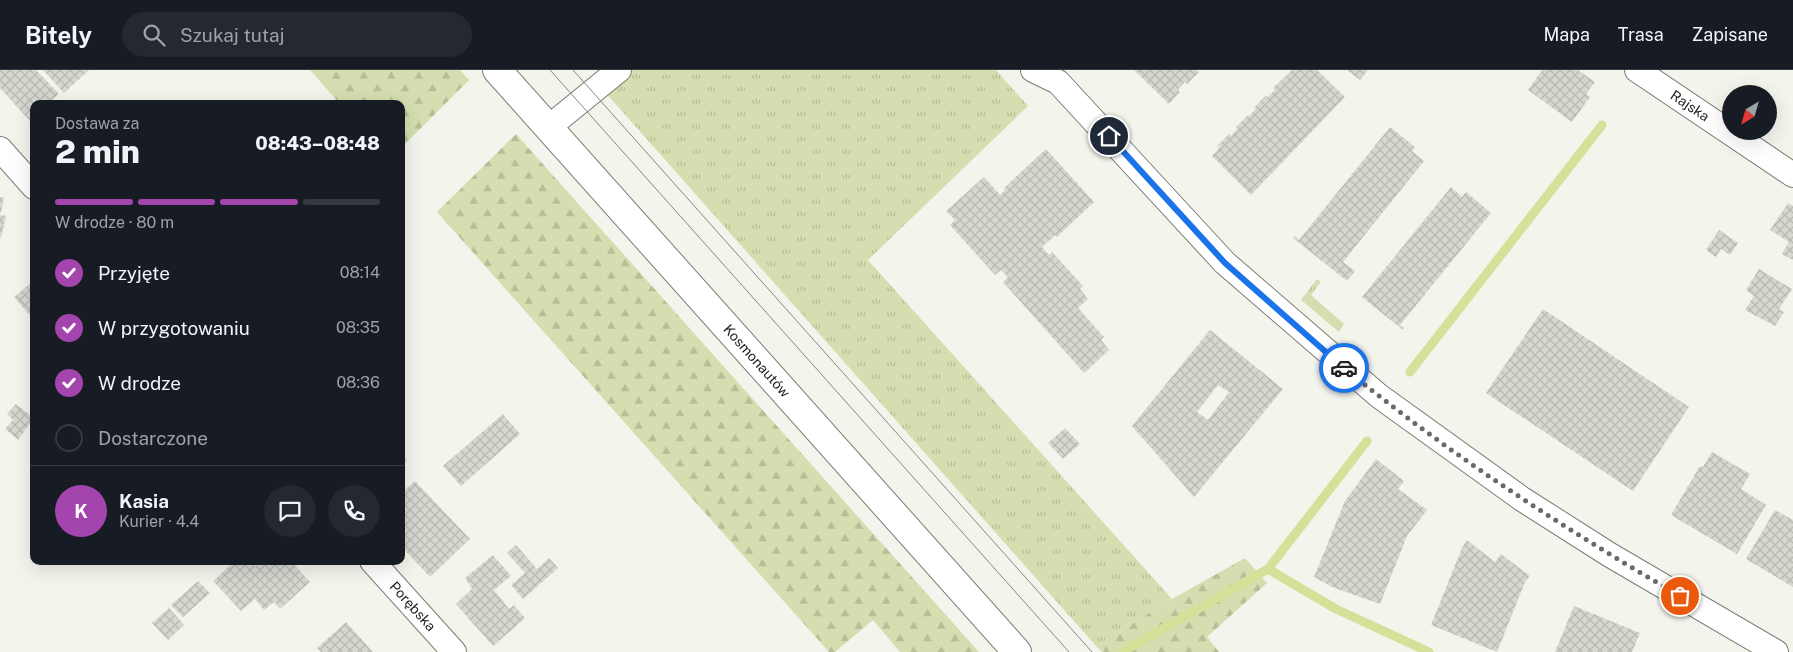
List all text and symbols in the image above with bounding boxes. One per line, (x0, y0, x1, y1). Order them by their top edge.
search box (122, 12, 472, 57)
text: Bitely (25, 21, 92, 49)
icon: search (140, 21, 168, 49)
text: Szukaj tutaj (180, 24, 285, 46)
text: Mapa (1543, 24, 1590, 45)
text: Trasa (1618, 24, 1664, 45)
text: Zapisane (1692, 24, 1768, 45)
north arrow (1722, 85, 1778, 140)
map controls (1722, 85, 1777, 140)
street label: Rajska (1668, 87, 1713, 124)
text: Dostawa za (55, 114, 139, 133)
pin (1088, 115, 1130, 157)
icon: home (1095, 122, 1123, 150)
text: 08:43–08:48 (255, 132, 380, 154)
text: 2 min (55, 133, 140, 170)
text: W drodze · 80 m (55, 213, 174, 232)
icon: check (55, 259, 83, 287)
text: Przyjęte (98, 262, 170, 284)
text: 08:14 (340, 263, 380, 282)
icon: check (55, 314, 83, 342)
text: W przygotowaniu (98, 317, 250, 339)
text: 08:35 (336, 318, 380, 337)
street label: Kosmonautów (720, 321, 794, 401)
courier (1319, 343, 1369, 393)
icon: car (1330, 354, 1358, 382)
icon: check (55, 369, 83, 397)
text: W drodze (98, 372, 181, 394)
text: 08:36 (336, 373, 380, 392)
text: Dostarczone (98, 427, 208, 449)
button: chat (264, 485, 316, 537)
button: phone (328, 485, 380, 537)
text: Kasia (119, 490, 169, 512)
text: K (74, 500, 88, 522)
text: Kurier · 4.4 (119, 512, 199, 531)
pin (1659, 575, 1701, 617)
street label: Porębska (387, 578, 439, 634)
icon: bag (1666, 582, 1694, 610)

